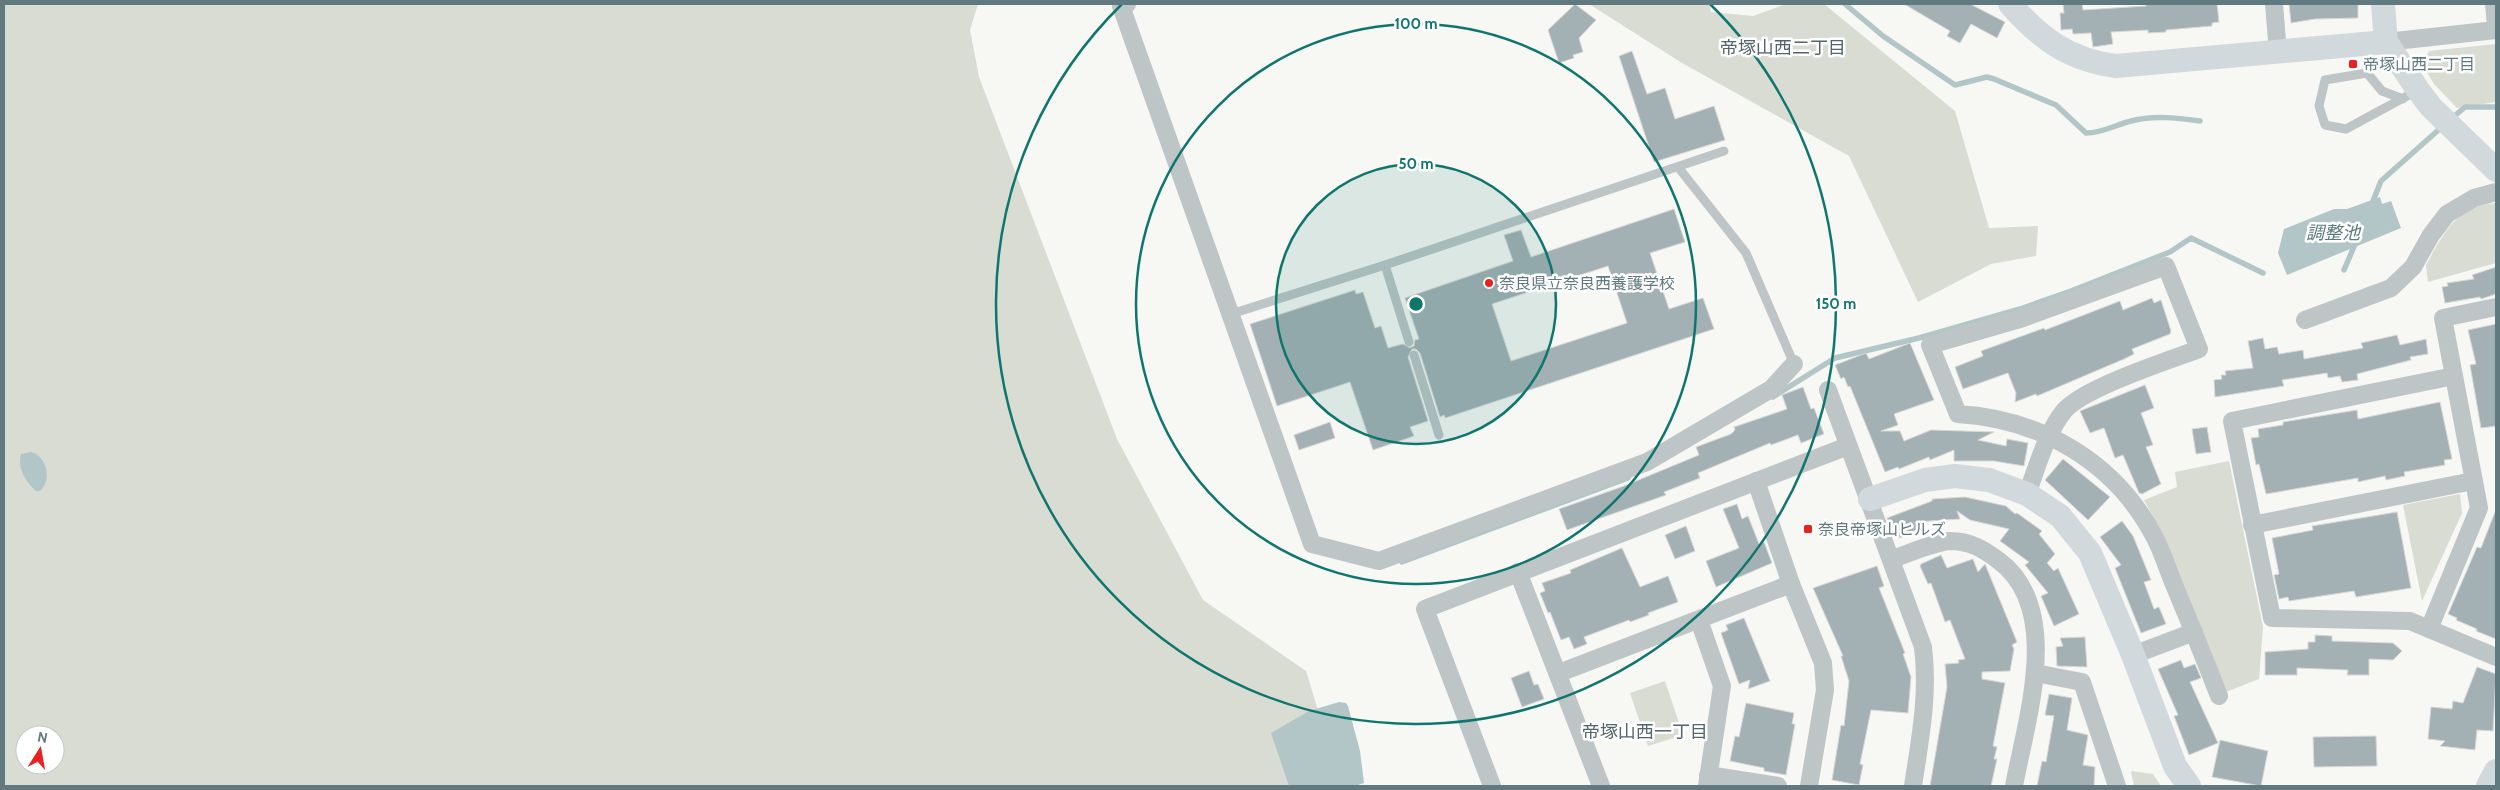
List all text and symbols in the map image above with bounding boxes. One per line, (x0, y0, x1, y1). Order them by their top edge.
text: 100 m (1394, 15, 1438, 33)
district label: 帝塚山西二丁目 (1720, 37, 1846, 59)
place label: 帝塚山西二丁目 (2363, 55, 2475, 74)
marker: 帝塚山西二丁目 (2347, 58, 2359, 70)
text: 50 m (1398, 155, 1434, 173)
water label: 調整池 (2306, 222, 2362, 244)
place label: 奈良県立奈良西養護学校 (1499, 274, 1675, 293)
marker: 奈良県立奈良西養護学校 (1483, 277, 1495, 289)
centre of rings (1407, 295, 1425, 313)
text: 150 m (1816, 295, 1856, 313)
place label: 奈良帝塚山ヒルズ (1818, 520, 1946, 539)
marker: 奈良帝塚山ヒルズ (1802, 523, 1814, 535)
district label: 帝塚山西一丁目 (1582, 721, 1708, 743)
north arrow (15, 725, 65, 775)
text: N (36, 727, 49, 747)

